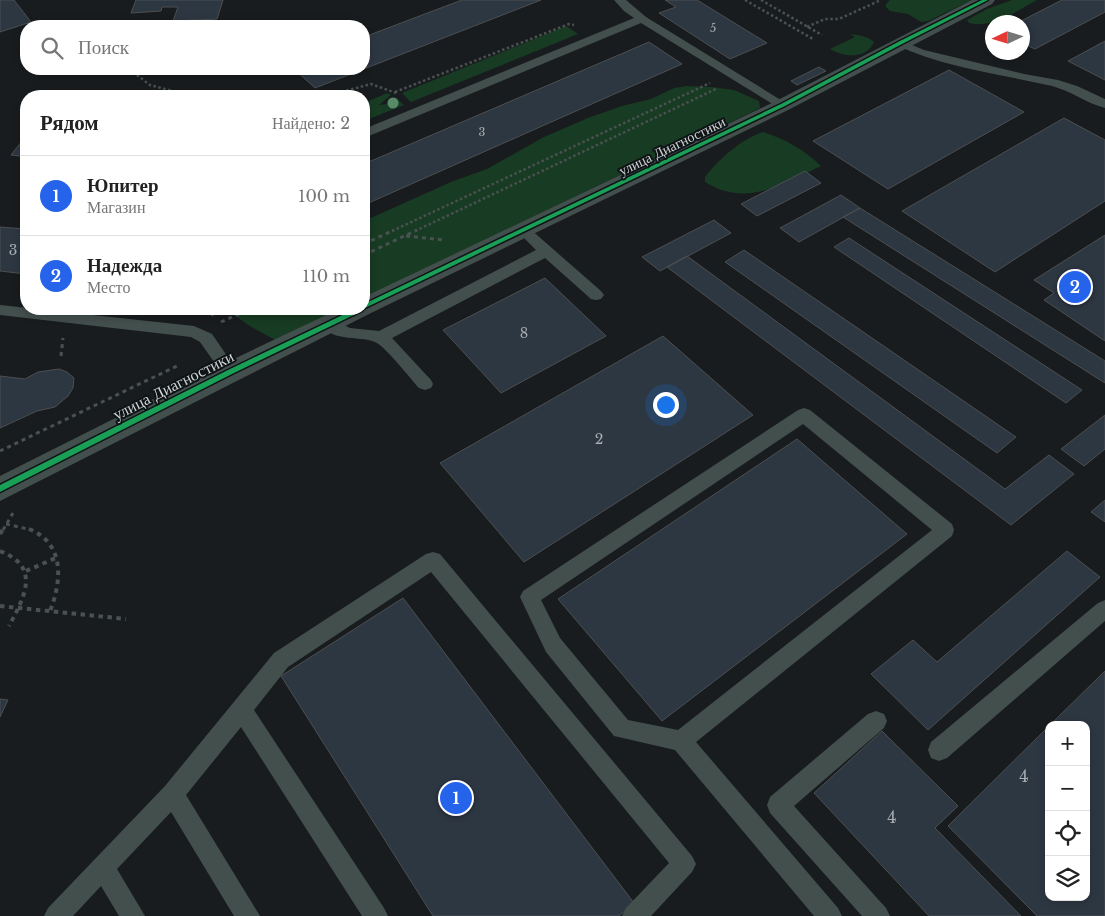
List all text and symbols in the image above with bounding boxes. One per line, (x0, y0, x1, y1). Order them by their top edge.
north arrow (985, 15, 1030, 60)
search box (20, 20, 370, 75)
house number: 5 (710, 21, 716, 35)
icon: search (38, 34, 66, 62)
text: Поиск (78, 36, 129, 59)
text: Рядом (40, 110, 99, 136)
street label: улица Диагностики (616, 112, 729, 180)
text: Найдено: 2 (272, 113, 350, 133)
house number: 3 (479, 125, 486, 139)
text: Юпитер (87, 174, 159, 197)
text: 1 (53, 186, 59, 206)
text: 100 m (298, 186, 350, 206)
text: Магазин (87, 197, 145, 217)
house number: 3 (9, 241, 17, 259)
text: Надежда (87, 254, 162, 277)
text: 2 (51, 266, 61, 286)
text: 110 m (303, 266, 350, 286)
pin: 2 (1059, 268, 1091, 306)
text: Место (87, 277, 130, 297)
house number: 8 (520, 324, 528, 342)
street label: улица Диагностики (109, 346, 237, 424)
your location (653, 392, 679, 418)
house number: 2 (595, 430, 603, 448)
map controls (1045, 721, 1090, 901)
button: + (1045, 721, 1090, 766)
house number: 4 (1019, 766, 1029, 786)
button: − (1045, 766, 1090, 811)
pin: 1 (440, 779, 472, 817)
house number: 4 (887, 807, 897, 827)
button: locate (1045, 811, 1090, 856)
button: layers (1045, 856, 1090, 901)

